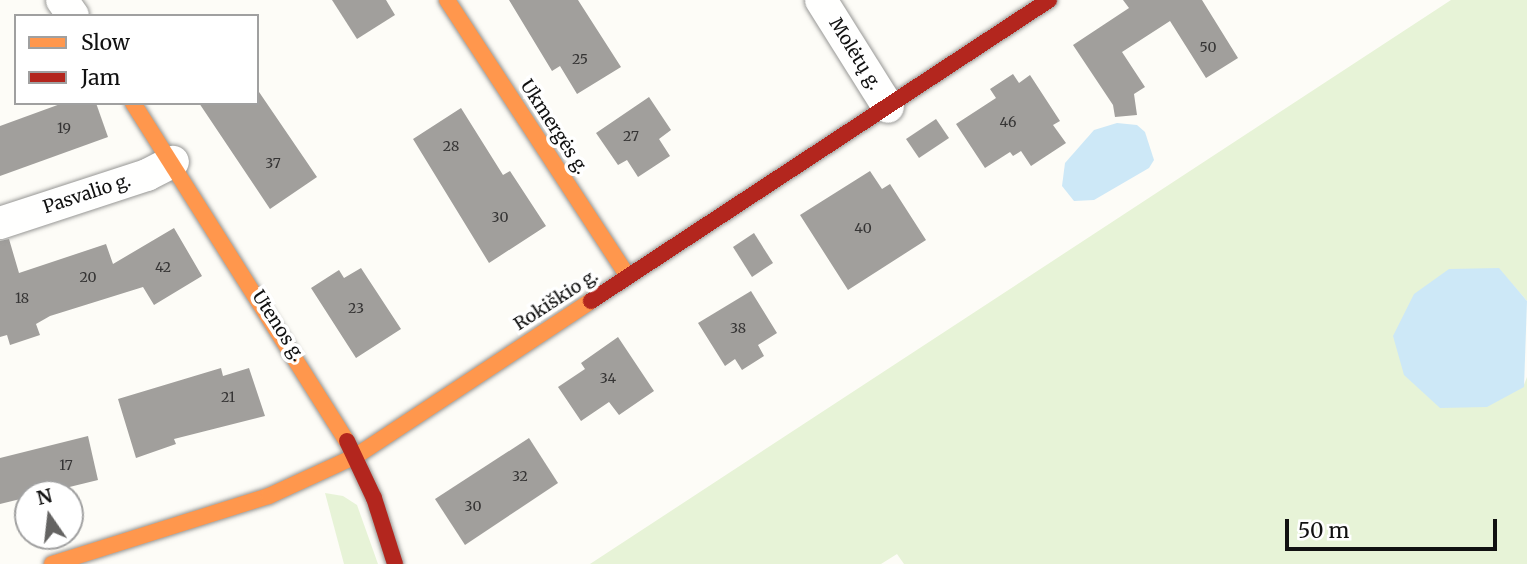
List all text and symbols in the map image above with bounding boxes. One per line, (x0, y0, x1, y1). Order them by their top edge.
legend (14, 14, 259, 105)
street label: Molėtų g. (824, 14, 886, 94)
text: Slow (81, 29, 130, 56)
house number: 50 (1200, 39, 1216, 55)
house number: 25 (572, 51, 588, 67)
text: Jam (81, 64, 120, 91)
street label: Ukmergės g. (516, 76, 592, 178)
house number: 46 (1000, 114, 1016, 130)
house number: 19 (57, 120, 71, 136)
house number: 27 (623, 128, 639, 144)
house number: 28 (443, 138, 459, 154)
house number: 37 (265, 155, 281, 171)
street label: Pasvalio g. (40, 170, 134, 218)
house number: 30 (492, 209, 508, 225)
house number: 40 (854, 220, 872, 236)
house number: 42 (155, 259, 171, 275)
street label: Rokiškio g. (510, 265, 602, 335)
house number: 20 (79, 269, 97, 285)
street label: Utenos g. (247, 287, 309, 365)
house number: 18 (15, 290, 29, 306)
house number: 23 (348, 300, 364, 316)
house number: 38 (730, 320, 746, 336)
house number: 34 (600, 370, 616, 386)
house number: 21 (221, 389, 235, 405)
house number: 17 (59, 457, 73, 473)
house number: 32 (512, 468, 528, 484)
north arrow (14, 480, 84, 550)
text: N (34, 483, 55, 510)
house number: 30 (465, 498, 481, 514)
scale bar (1289, 504, 1501, 548)
text: 50 m (1298, 517, 1349, 544)

